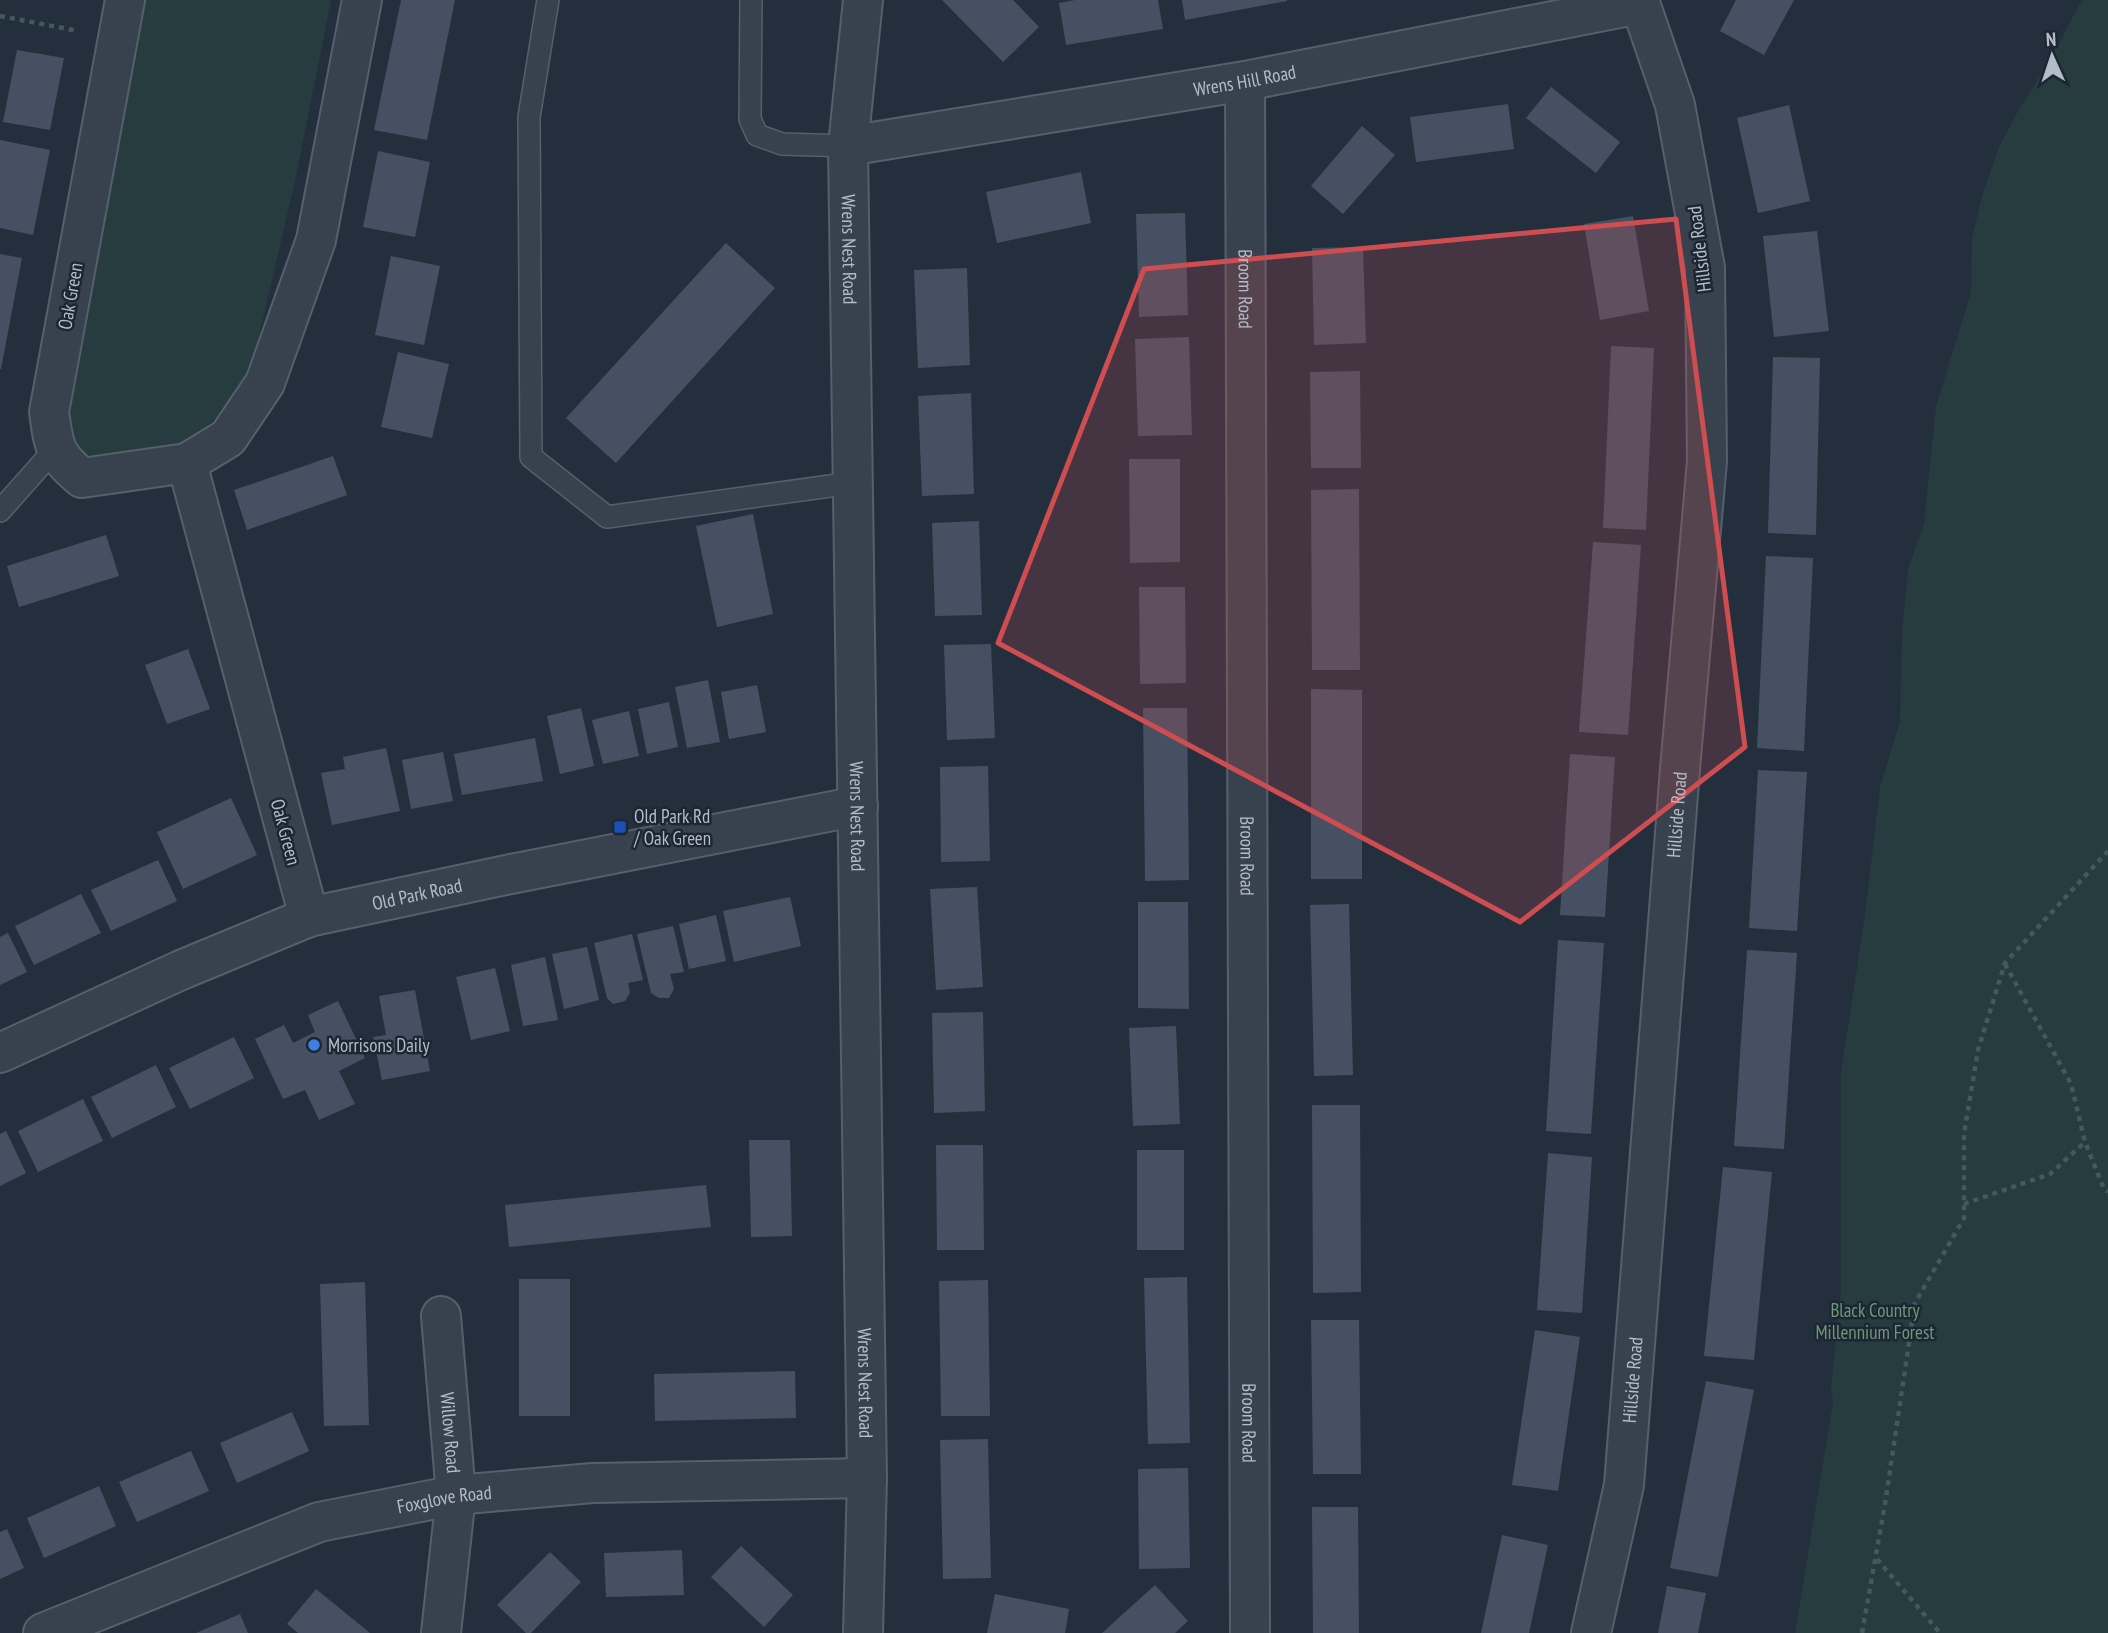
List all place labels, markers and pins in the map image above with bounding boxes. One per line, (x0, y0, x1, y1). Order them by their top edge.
place label: Old Park Rd / Oak Green (633, 804, 711, 850)
marker: Old Park Rd / Oak Green (612, 819, 628, 835)
place label: Morrisons Daily (328, 1033, 430, 1057)
marker: Morrisons Daily (306, 1037, 322, 1053)

